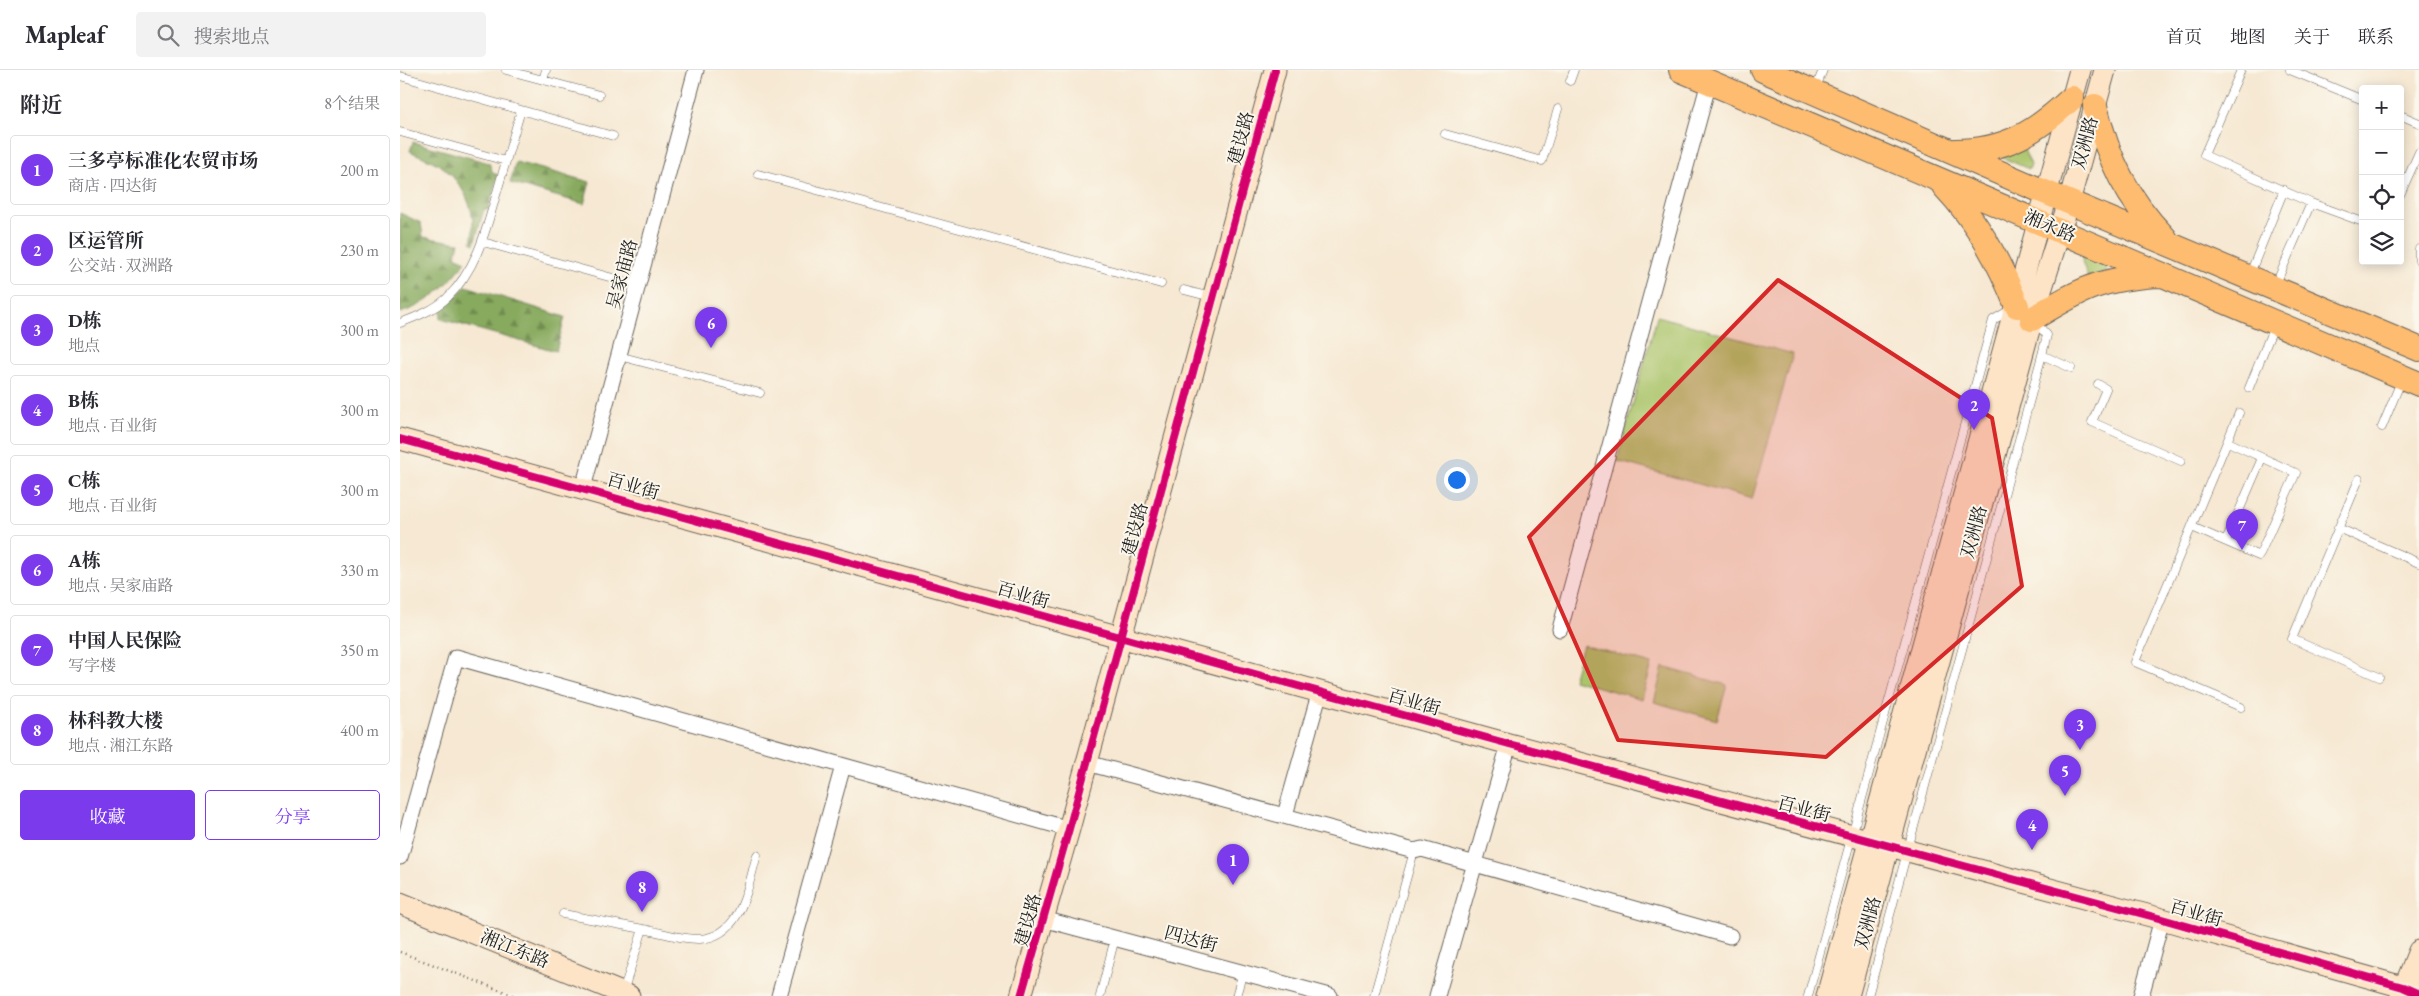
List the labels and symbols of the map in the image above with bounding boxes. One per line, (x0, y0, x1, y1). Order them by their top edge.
street label: 建设路 (1222, 109, 1259, 167)
street label: 双洲路 (2066, 114, 2103, 172)
street label: 湘永路 (2021, 204, 2080, 247)
street label: 吴家庙路 (601, 236, 642, 312)
pin: 6 (695, 307, 727, 348)
pin: 2 (1958, 389, 1990, 430)
street label: 百业街 (604, 467, 662, 504)
your location (1444, 467, 1470, 493)
street label: 建设路 (1116, 500, 1153, 558)
street label: 双洲路 (1955, 503, 1992, 561)
pin: 7 (2226, 509, 2258, 550)
street label: 百业街 (994, 576, 1052, 613)
street label: 百业街 (1385, 683, 1443, 720)
pin: 3 (2064, 709, 2096, 750)
pin: 5 (2049, 755, 2081, 796)
street label: 百业街 (1775, 790, 1833, 827)
pin: 4 (2016, 809, 2048, 850)
pin: 1 (1217, 844, 1249, 885)
pin: 8 (626, 871, 658, 912)
street label: 建设路 (1009, 891, 1046, 949)
street label: 双洲路 (1849, 894, 1886, 952)
street label: 百业街 (2167, 894, 2225, 931)
street label: 四达街 (1162, 920, 1220, 957)
street label: 湘江东路 (478, 924, 553, 973)

